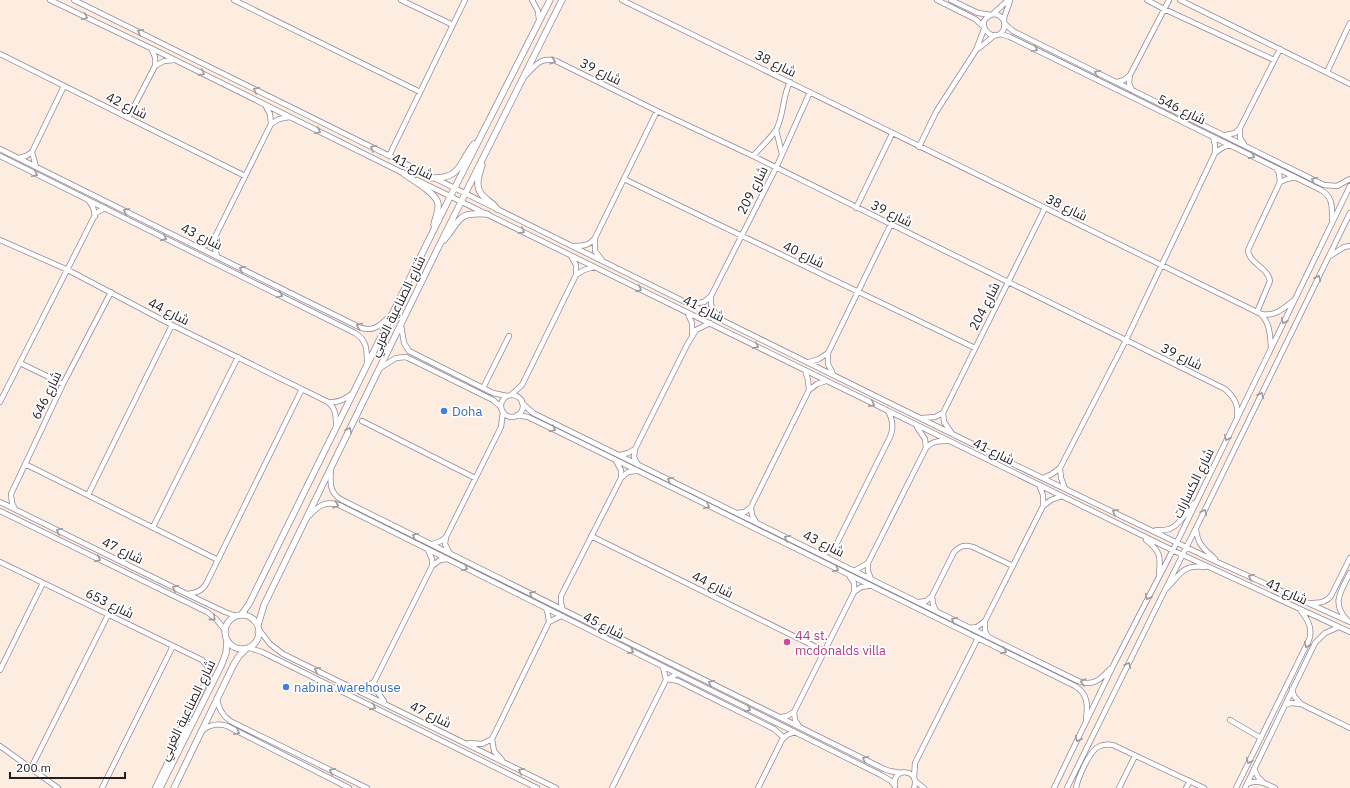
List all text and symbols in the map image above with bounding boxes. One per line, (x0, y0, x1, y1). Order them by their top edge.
one-way arrow (81, 12, 88, 20)
one-way arrow (136, 29, 144, 37)
one-way arrow (1031, 44, 1039, 52)
street label: شارع 38 (752, 46, 799, 81)
street label: شارع 39 (577, 54, 624, 89)
one-way arrow (550, 56, 557, 65)
one-way arrow (198, 68, 205, 76)
one-way arrow (1094, 70, 1102, 78)
one-way arrow (253, 87, 261, 94)
street label: شارع 42 (103, 88, 150, 123)
street label: شارع 546 (1155, 90, 1209, 128)
one-way arrow (314, 126, 322, 134)
one-way arrow (369, 145, 377, 153)
street label: شارع 41 (389, 149, 436, 184)
one-way arrow (1248, 151, 1256, 159)
street label: شارع 209 (733, 163, 772, 217)
one-way arrow (31, 169, 38, 177)
one-way arrow (1311, 177, 1319, 185)
street label: شارع 38 (1043, 190, 1090, 225)
street label: شارع 39 (868, 196, 915, 231)
one-way arrow (123, 208, 130, 216)
street label: شارع 43 (178, 219, 225, 254)
one-way arrow (518, 227, 525, 234)
one-way arrow (160, 233, 167, 241)
street label: شارع 40 (780, 237, 827, 272)
street label: شارع الصناعية الغربي (366, 253, 431, 360)
one-way arrow (239, 266, 247, 273)
one-way arrow (1313, 275, 1321, 283)
street label: شارع 204 (965, 279, 1004, 333)
one-way arrow (635, 284, 642, 292)
one-way arrow (276, 291, 284, 298)
street label: شارع 41 (680, 291, 727, 326)
street label: شارع 44 (145, 294, 192, 329)
one-way arrow (1281, 317, 1289, 325)
one-way arrow (355, 323, 362, 331)
street label: شارع 39 (1158, 339, 1205, 374)
one-way arrow (751, 341, 759, 349)
street label: شارع 646 (27, 368, 65, 422)
one-way arrow (1256, 392, 1264, 399)
one-way arrow (868, 399, 875, 406)
place label: Doha (452, 403, 482, 420)
marker: Doha (439, 406, 449, 416)
one-way arrow (549, 425, 556, 432)
one-way arrow (344, 427, 352, 434)
street label: شارع 41 (970, 434, 1017, 469)
one-way arrow (1224, 434, 1232, 442)
street label: شارع الكسارات (1169, 445, 1218, 521)
one-way arrow (667, 477, 675, 485)
one-way arrow (332, 500, 339, 509)
one-way arrow (703, 501, 711, 509)
one-way arrow (1111, 509, 1119, 517)
one-way arrow (1199, 509, 1207, 516)
street label: شارع 43 (800, 526, 847, 561)
one-way arrow (55, 528, 63, 536)
street label: شارع 47 (99, 533, 146, 568)
one-way arrow (412, 533, 419, 541)
one-way arrow (784, 535, 791, 542)
one-way arrow (93, 554, 101, 562)
one-way arrow (461, 563, 468, 571)
one-way arrow (832, 564, 840, 572)
street label: شارع 44 (689, 567, 736, 602)
one-way arrow (1247, 574, 1255, 582)
street label: شارع 41 (1263, 574, 1310, 608)
street label: شارع 653 (83, 584, 137, 622)
one-way arrow (172, 585, 180, 593)
one-way arrow (528, 591, 536, 599)
one-way arrow (1145, 593, 1153, 601)
street label: شارع 45 (580, 608, 627, 643)
one-way arrow (209, 613, 216, 620)
one-way arrow (951, 617, 958, 625)
place label: 44 st. mcdonalds villa (795, 627, 886, 659)
marker: 44 st. mcdonalds villa (782, 637, 792, 647)
one-way arrow (1304, 641, 1312, 648)
one-way arrow (999, 646, 1007, 654)
one-way arrow (627, 647, 635, 654)
street label: شارع الصناعية الغربي (156, 657, 221, 764)
one-way arrow (1123, 662, 1131, 669)
one-way arrow (313, 667, 321, 675)
place label: nabina warehouse (294, 679, 401, 696)
one-way arrow (1080, 679, 1087, 687)
one-way arrow (707, 680, 715, 688)
marker: nabina warehouse (281, 682, 291, 692)
street label: شارع 47 (407, 697, 454, 732)
one-way arrow (369, 702, 377, 710)
one-way arrow (744, 704, 751, 712)
one-way arrow (233, 727, 240, 734)
one-way arrow (1075, 735, 1083, 742)
scale bar (10, 754, 125, 780)
one-way arrow (861, 757, 869, 764)
one-way arrow (1247, 757, 1254, 765)
text: 200 m (16, 760, 51, 775)
one-way arrow (329, 768, 336, 776)
one-way arrow (518, 768, 526, 776)

